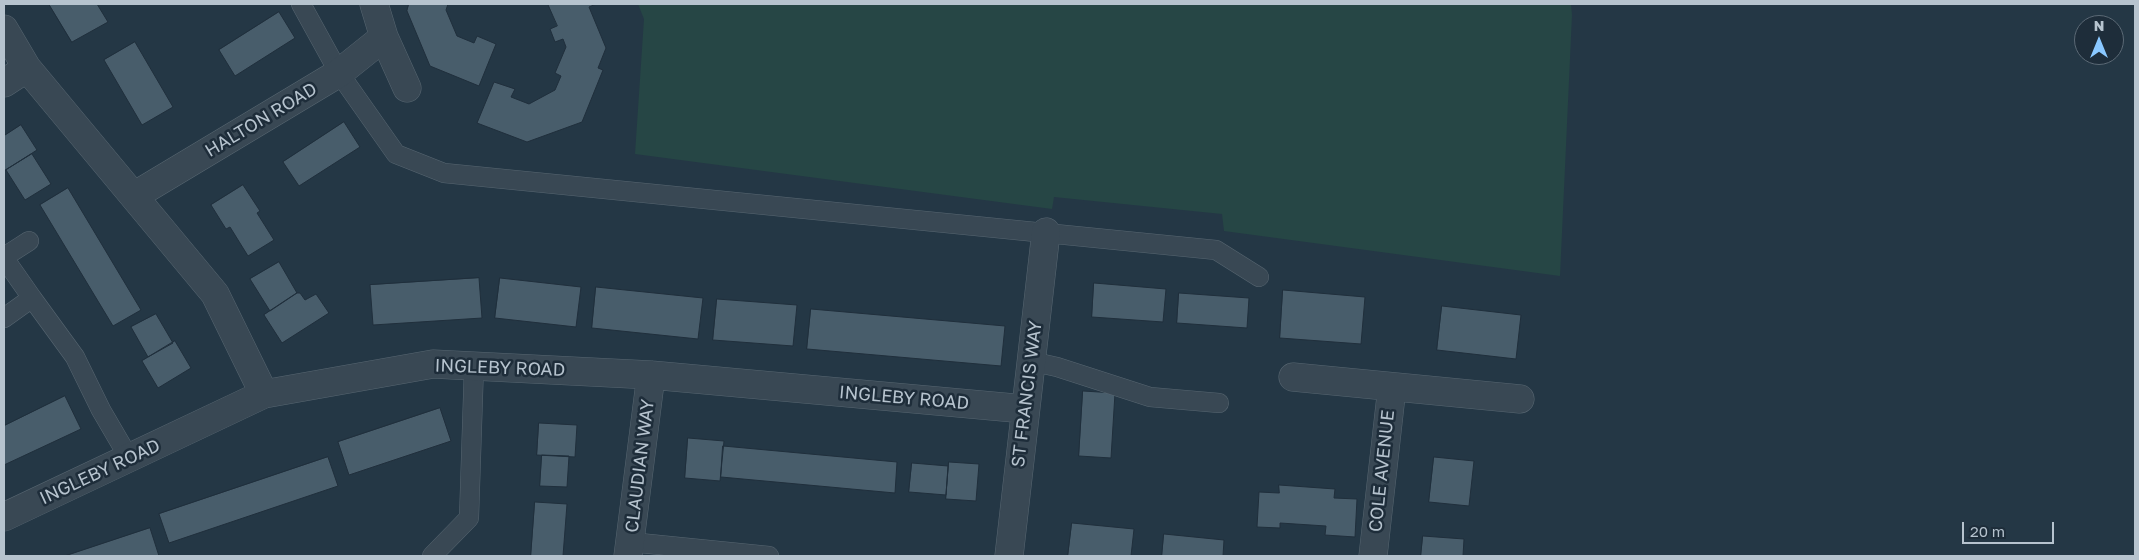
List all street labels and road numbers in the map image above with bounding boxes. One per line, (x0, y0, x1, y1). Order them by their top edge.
street label: HALTON ROAD (201, 78, 321, 162)
street label: ST FRANCIS WAY (1007, 319, 1047, 469)
street label: INGLEBY ROAD (434, 355, 566, 381)
street label: INGLEBY ROAD (838, 382, 970, 414)
street label: CLAUDIAN WAY (621, 398, 659, 534)
street label: COLE AVENUE (1365, 409, 1399, 533)
street label: INGLEBY ROAD (36, 435, 164, 509)

